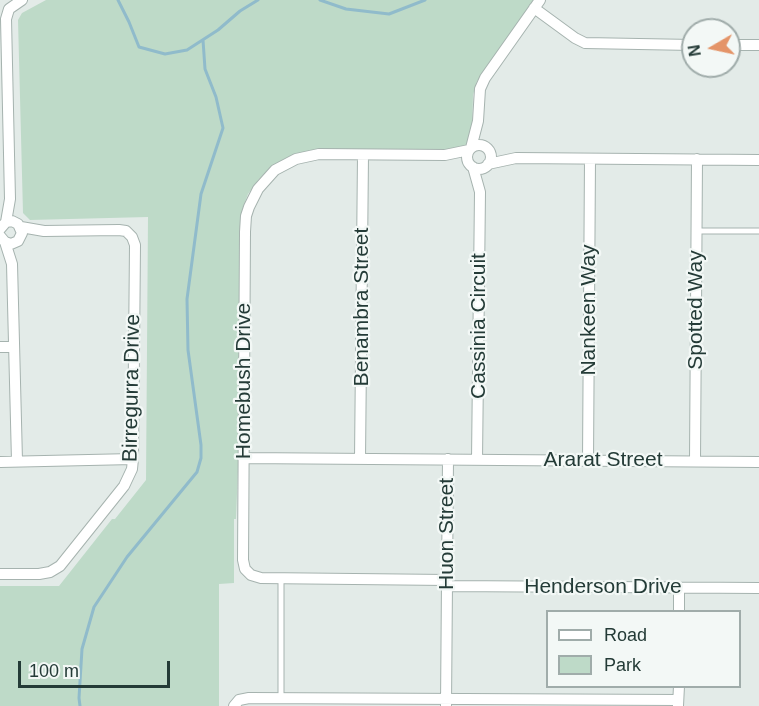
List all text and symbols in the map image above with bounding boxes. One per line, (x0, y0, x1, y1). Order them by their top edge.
north arrow (681, 18, 741, 78)
text: N (685, 44, 704, 58)
street label: Benambra Street (349, 228, 375, 386)
street label: Nankeen Way (576, 244, 602, 376)
street label: Spotted Way (683, 250, 709, 370)
street label: Cassinia Circuit (466, 253, 492, 399)
street label: Homebush Drive (231, 303, 257, 459)
street label: Birregurra Drive (118, 314, 146, 462)
street label: Ararat Street (543, 447, 663, 473)
street label: Huon Street (434, 478, 460, 590)
street label: Henderson Drive (524, 574, 682, 600)
legend (546, 610, 741, 688)
text: Road (604, 625, 647, 645)
scale bar (21, 649, 172, 687)
text: Park (604, 655, 641, 675)
text: 100 m (29, 661, 79, 681)

